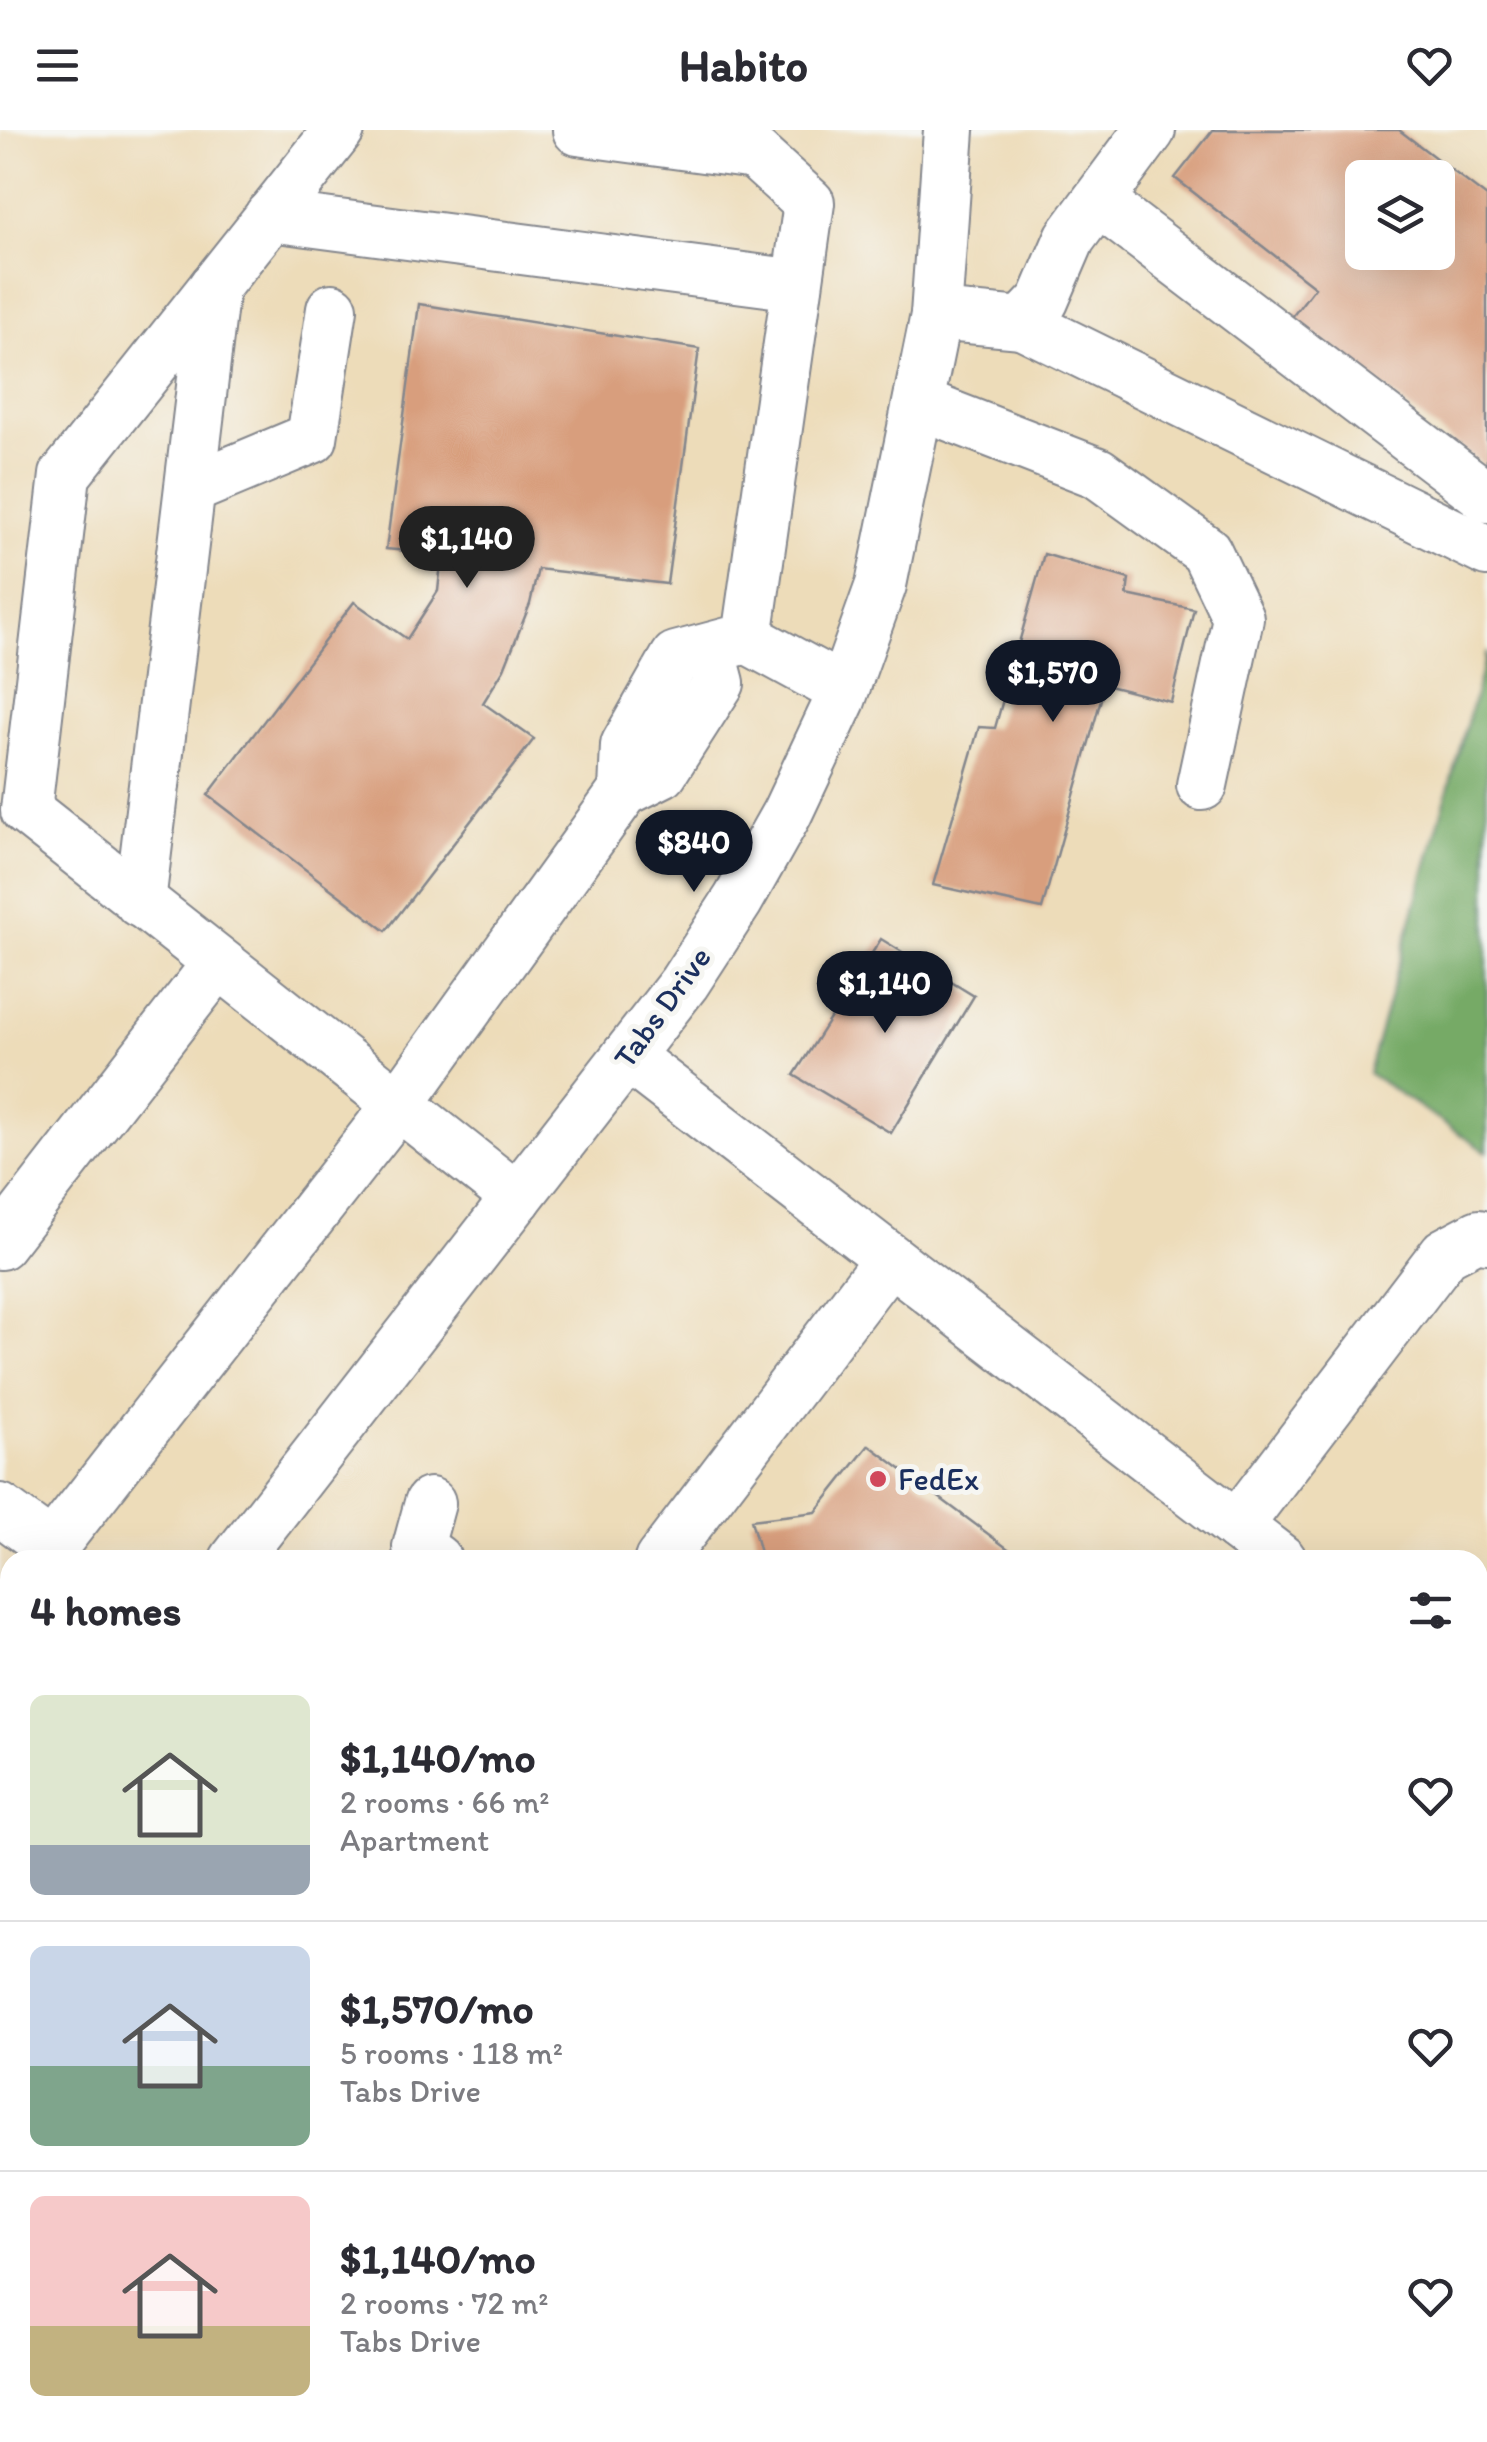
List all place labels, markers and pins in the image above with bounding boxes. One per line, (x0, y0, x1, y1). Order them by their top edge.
pin: $1,140 (386, 506, 548, 591)
pin: $1,570 (972, 640, 1134, 725)
pin: $840 (635, 810, 753, 895)
pin: $1,140 (804, 951, 966, 1036)
place label: FedEx (898, 1460, 979, 1498)
marker: FedEx (867, 1468, 889, 1490)

